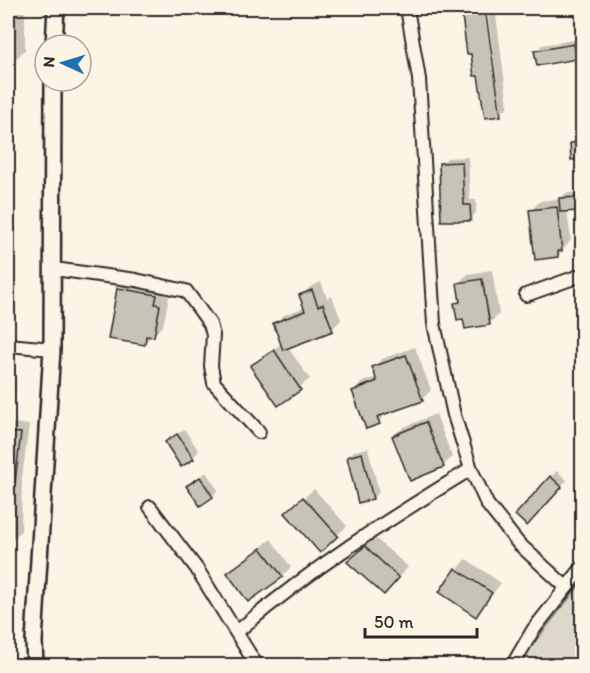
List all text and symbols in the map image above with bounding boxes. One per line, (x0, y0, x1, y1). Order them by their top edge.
north arrow (33, 33, 93, 93)
text: N (39, 56, 58, 68)
scale bar (365, 601, 478, 639)
text: 50 m (374, 611, 414, 633)

